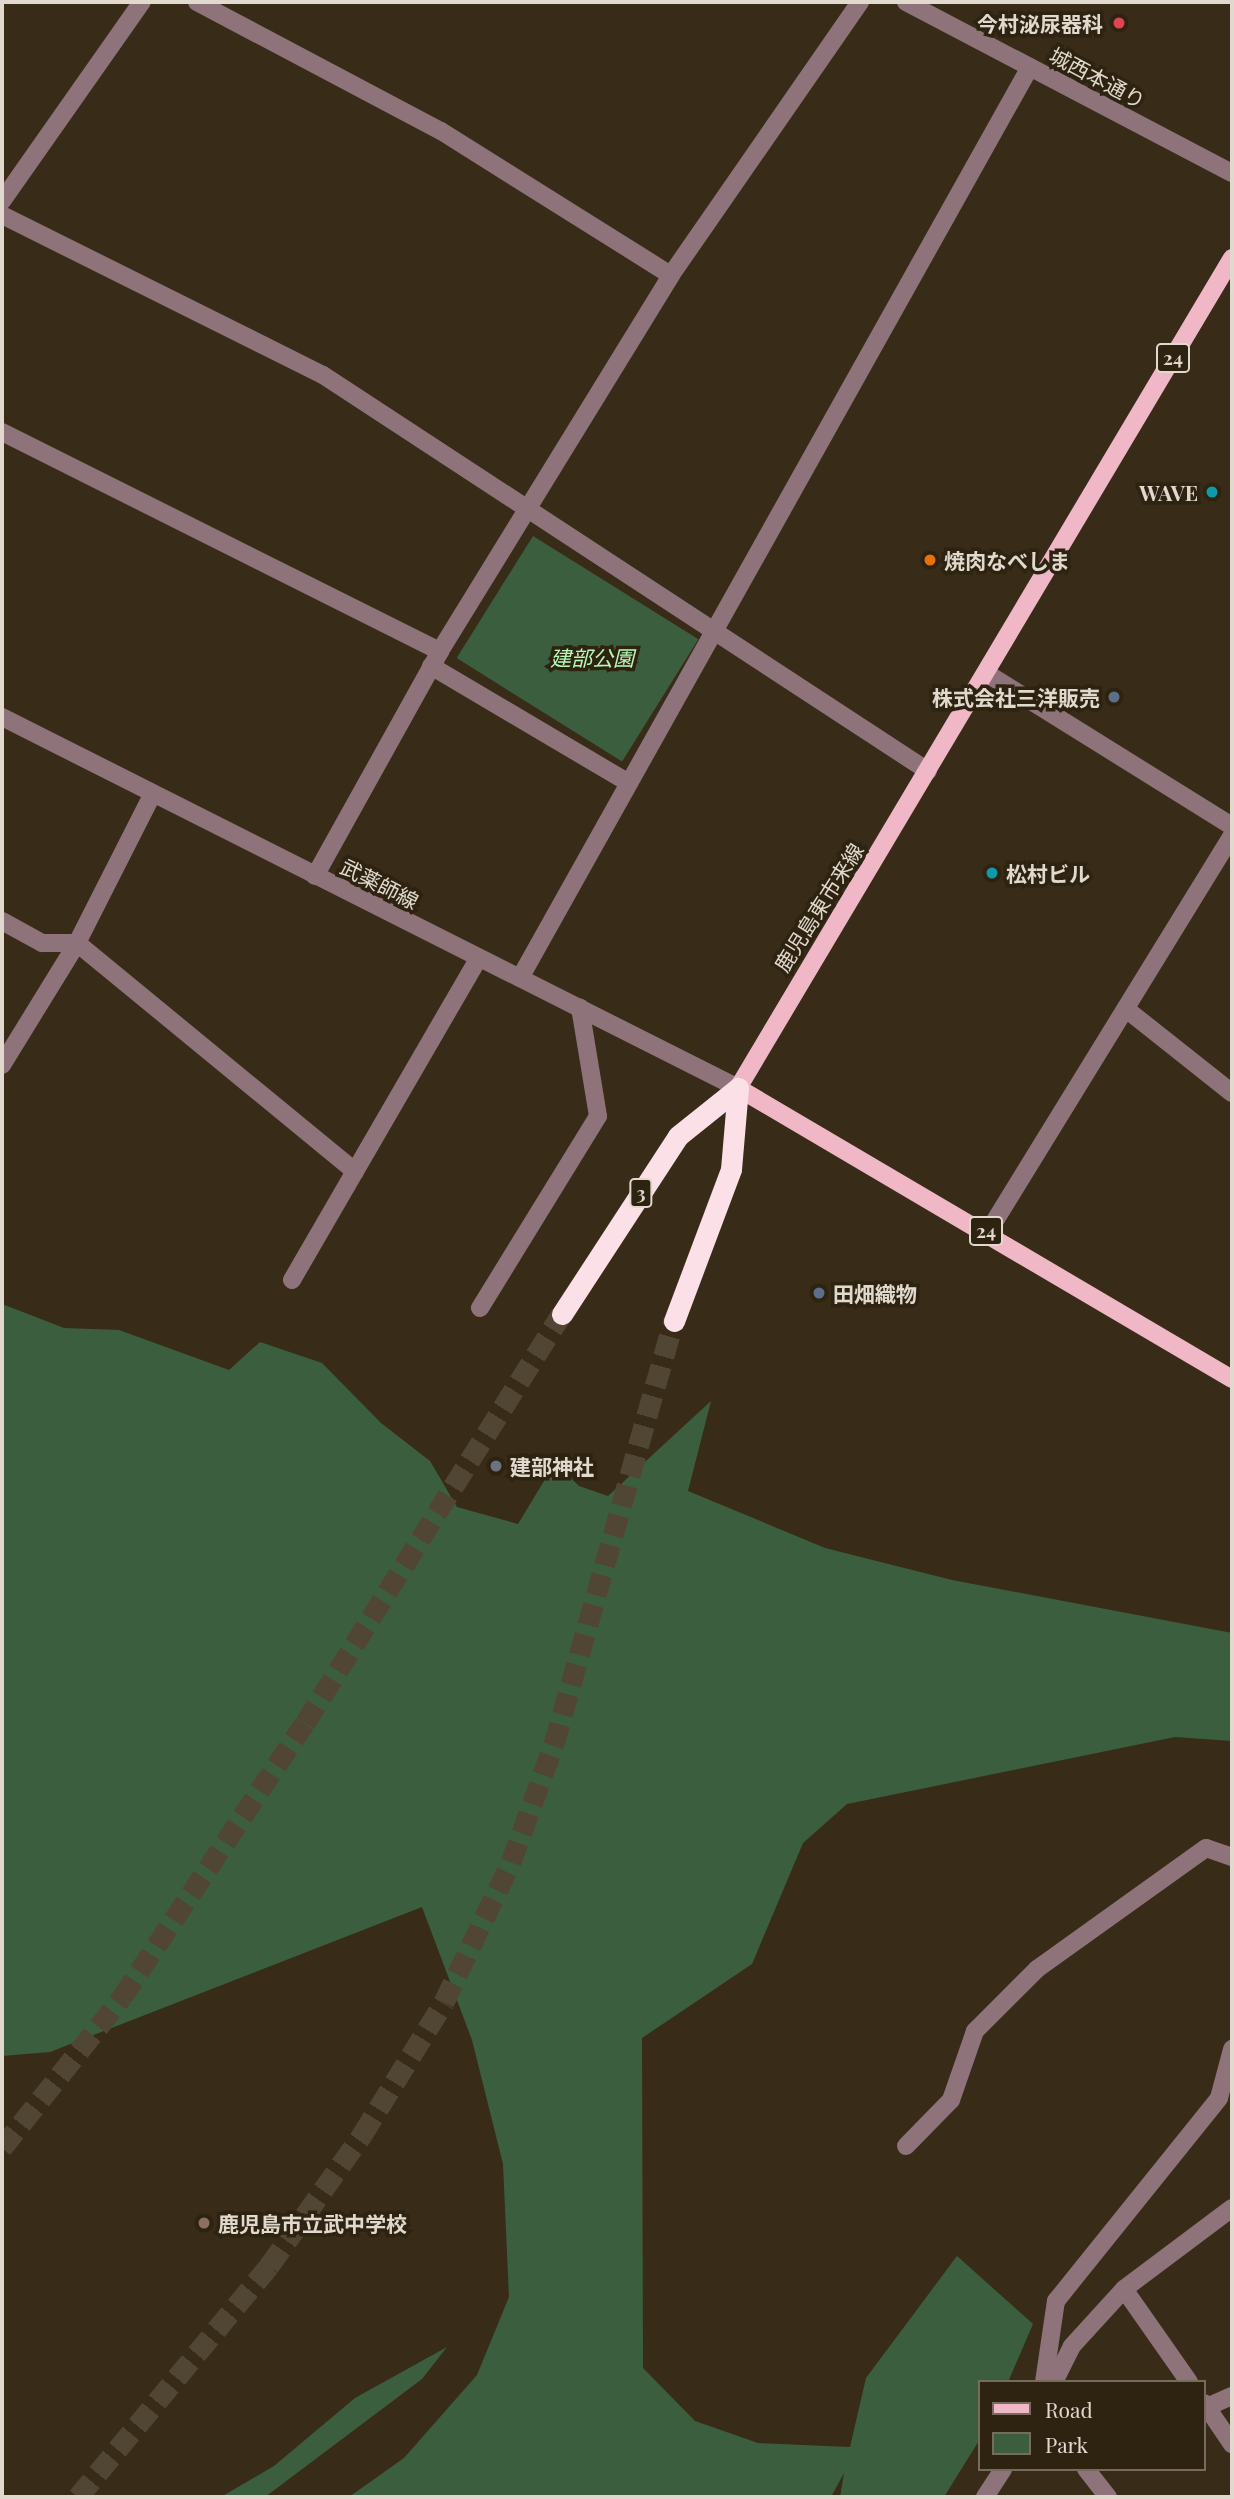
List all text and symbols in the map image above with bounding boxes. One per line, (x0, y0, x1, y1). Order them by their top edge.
place label: 今村泌尿器科 (977, 10, 1103, 36)
marker: 今村泌尿器科 (1109, 13, 1129, 33)
street label: 城西本通り (1046, 41, 1150, 113)
road number: 24 (1156, 342, 1190, 374)
place label: WAVE (1139, 479, 1198, 505)
marker: WAVE (1204, 484, 1220, 500)
place label: 焼肉なべしま (944, 547, 1070, 573)
marker: 焼肉なべしま (922, 552, 938, 568)
park label: 建部公園 (550, 644, 634, 670)
place label: 株式会社三洋販売 (932, 684, 1100, 710)
marker: 株式会社三洋販売 (1106, 689, 1122, 705)
street label: 鹿児島東市来線 (768, 838, 868, 976)
street label: 武薬師線 (337, 853, 423, 913)
place label: 松村ビル (1006, 860, 1090, 886)
marker: 松村ビル (984, 865, 1000, 881)
road number: 3 (629, 1177, 653, 1208)
road number: 24 (968, 1216, 1004, 1246)
place label: 田畑織物 (833, 1280, 917, 1306)
marker: 田畑織物 (811, 1285, 827, 1301)
place label: 建部神社 (510, 1453, 594, 1479)
marker: 建部神社 (488, 1458, 504, 1474)
place label: 鹿児島市立武中学校 (218, 2210, 407, 2236)
marker: 鹿児島市立武中学校 (196, 2215, 212, 2231)
legend (978, 2380, 1206, 2471)
text: Road (1045, 2395, 1093, 2423)
text: Park (1045, 2430, 1088, 2458)

